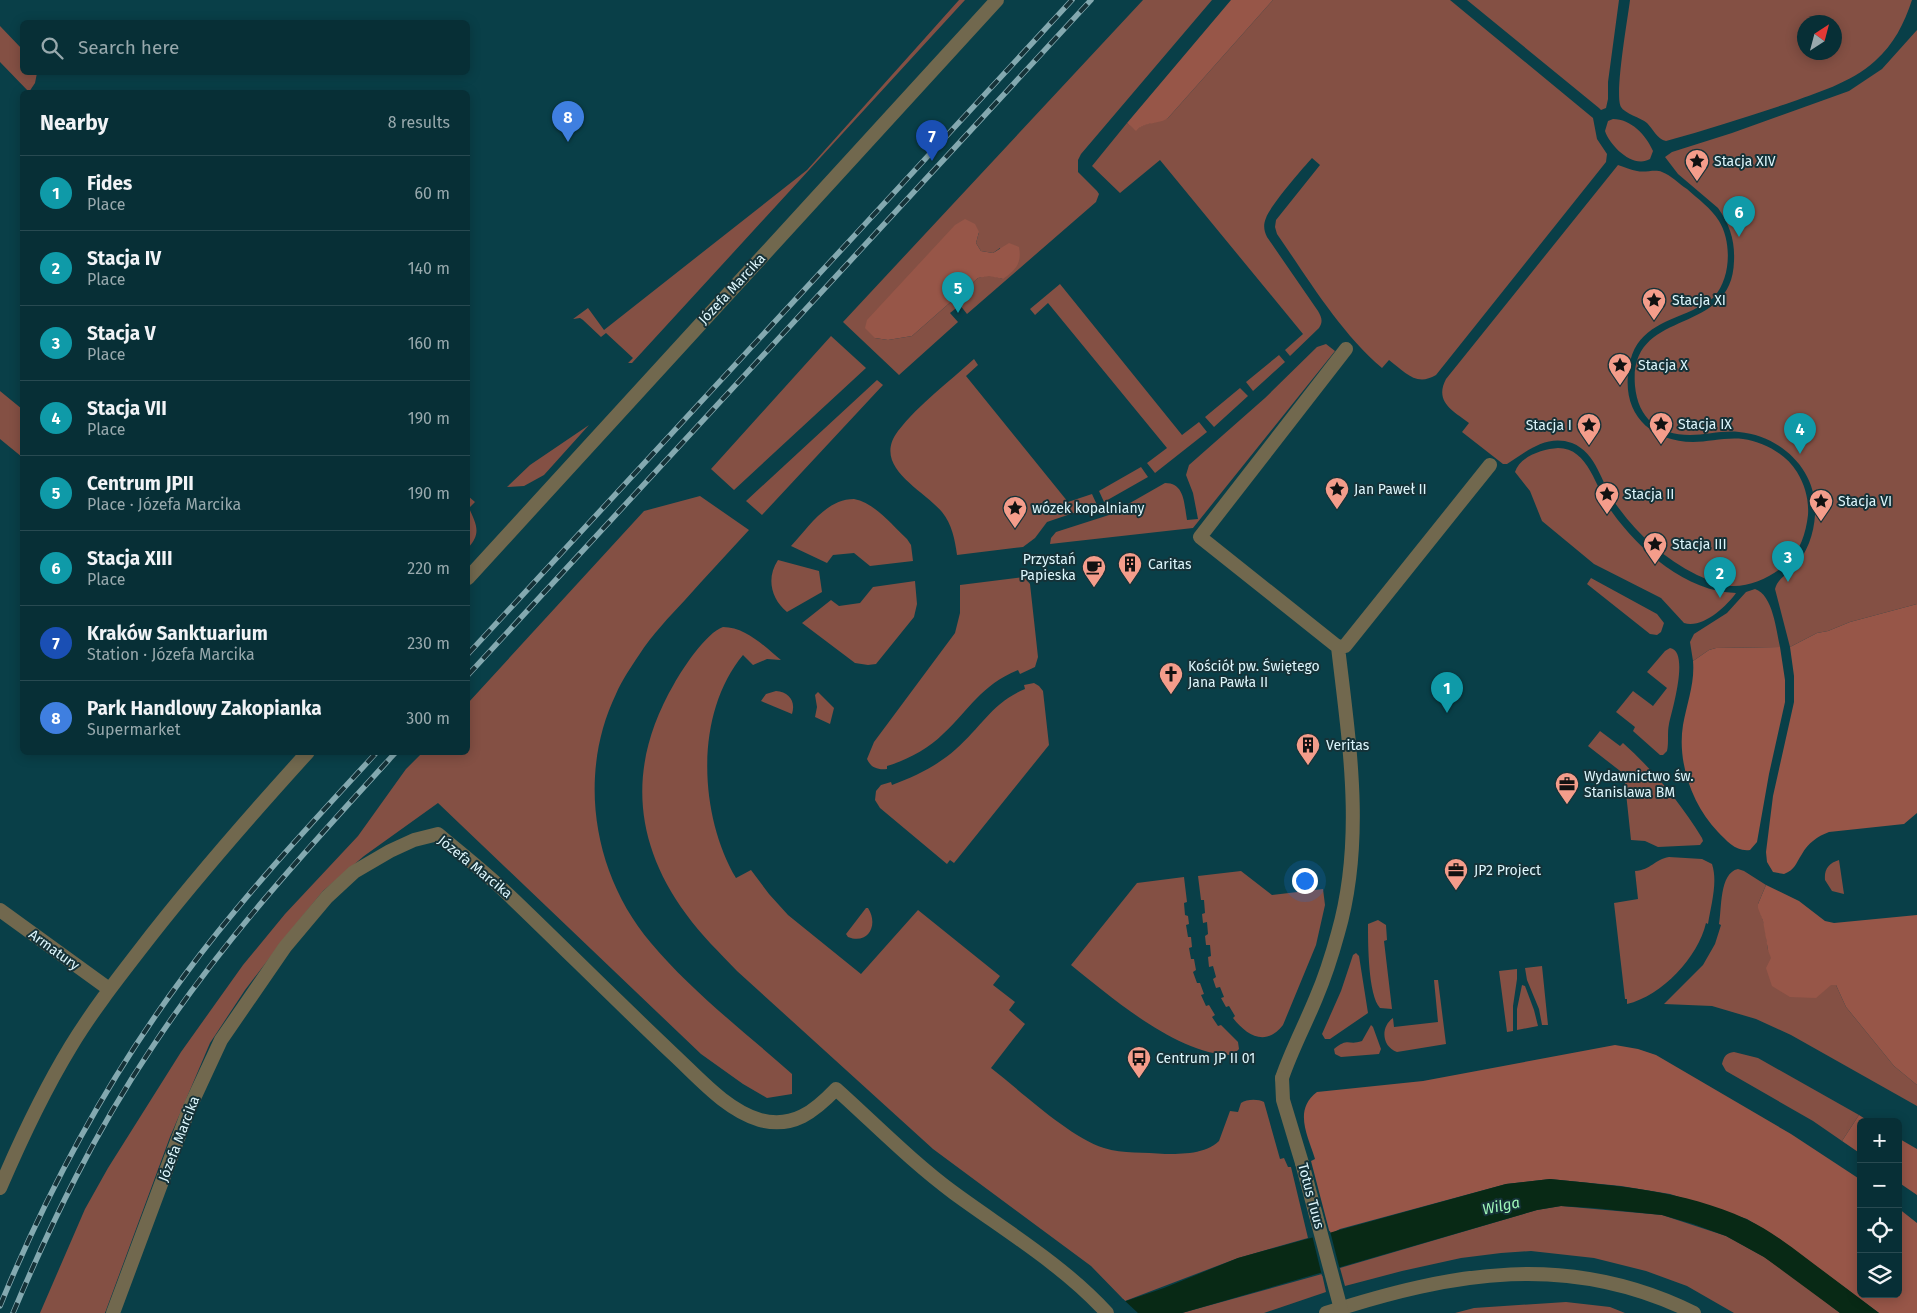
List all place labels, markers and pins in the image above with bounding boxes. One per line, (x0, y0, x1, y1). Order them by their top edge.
pin: 8 (552, 101, 584, 142)
pin: 7 (916, 120, 948, 161)
place icon: Stacja XIV (1684, 148, 1710, 182)
place label: Stacja XIV (1714, 153, 1776, 170)
pin: 6 (1723, 196, 1755, 237)
pin: 5 (942, 272, 974, 313)
place icon: Stacja XI (1641, 287, 1667, 321)
place label: Stacja XI (1672, 292, 1726, 309)
place icon: Stacja X (1607, 352, 1633, 386)
place label: Stacja X (1638, 357, 1688, 374)
place icon: Stacja IX (1648, 411, 1674, 445)
place icon: Stacja I (1576, 412, 1602, 446)
pin: 4 (1784, 413, 1816, 454)
place label: Stacja IX (1678, 416, 1732, 433)
place label: Stacja I (1526, 417, 1572, 434)
place icon: Jan Paweł II (1324, 476, 1350, 510)
place label: Jan Paweł II (1354, 481, 1427, 498)
place icon: Stacja II (1594, 481, 1620, 515)
place label: Stacja II (1624, 486, 1674, 503)
place icon: Stacja VI (1808, 488, 1834, 522)
place label: Stacja VI (1838, 493, 1892, 510)
place icon: wózek kopalniany (1002, 495, 1028, 529)
place label: wózek kopalniany (1032, 500, 1144, 517)
place icon: Stacja III (1642, 531, 1668, 565)
place label: Stacja III (1672, 536, 1727, 553)
pin: 3 (1772, 541, 1804, 582)
place label: Przystań Papieska (1020, 551, 1076, 584)
building icon: Caritas (1117, 551, 1143, 585)
cafe icon: Przystań Papieska (1081, 554, 1107, 588)
place label: Caritas (1148, 556, 1192, 573)
pin: 2 (1704, 557, 1736, 598)
place label: Kościół pw. Świętego Jana Pawła II (1188, 657, 1320, 691)
church icon: Kościół pw. Świętego Jana Pawła II (1158, 661, 1184, 695)
pin: 1 (1431, 672, 1463, 713)
building icon: Veritas (1295, 732, 1321, 766)
place label: Veritas (1326, 737, 1370, 754)
place label: Wydawnictwo św. Stanislawa BM (1584, 768, 1694, 801)
office icon: Wydawnictwo św. Stanislawa BM (1554, 771, 1580, 805)
office icon: JP2 Project (1443, 857, 1469, 891)
place label: JP2 Project (1474, 862, 1542, 879)
bus stop icon: Centrum JP II 01 (1126, 1045, 1152, 1079)
place label: Centrum JP II 01 (1156, 1050, 1255, 1067)

